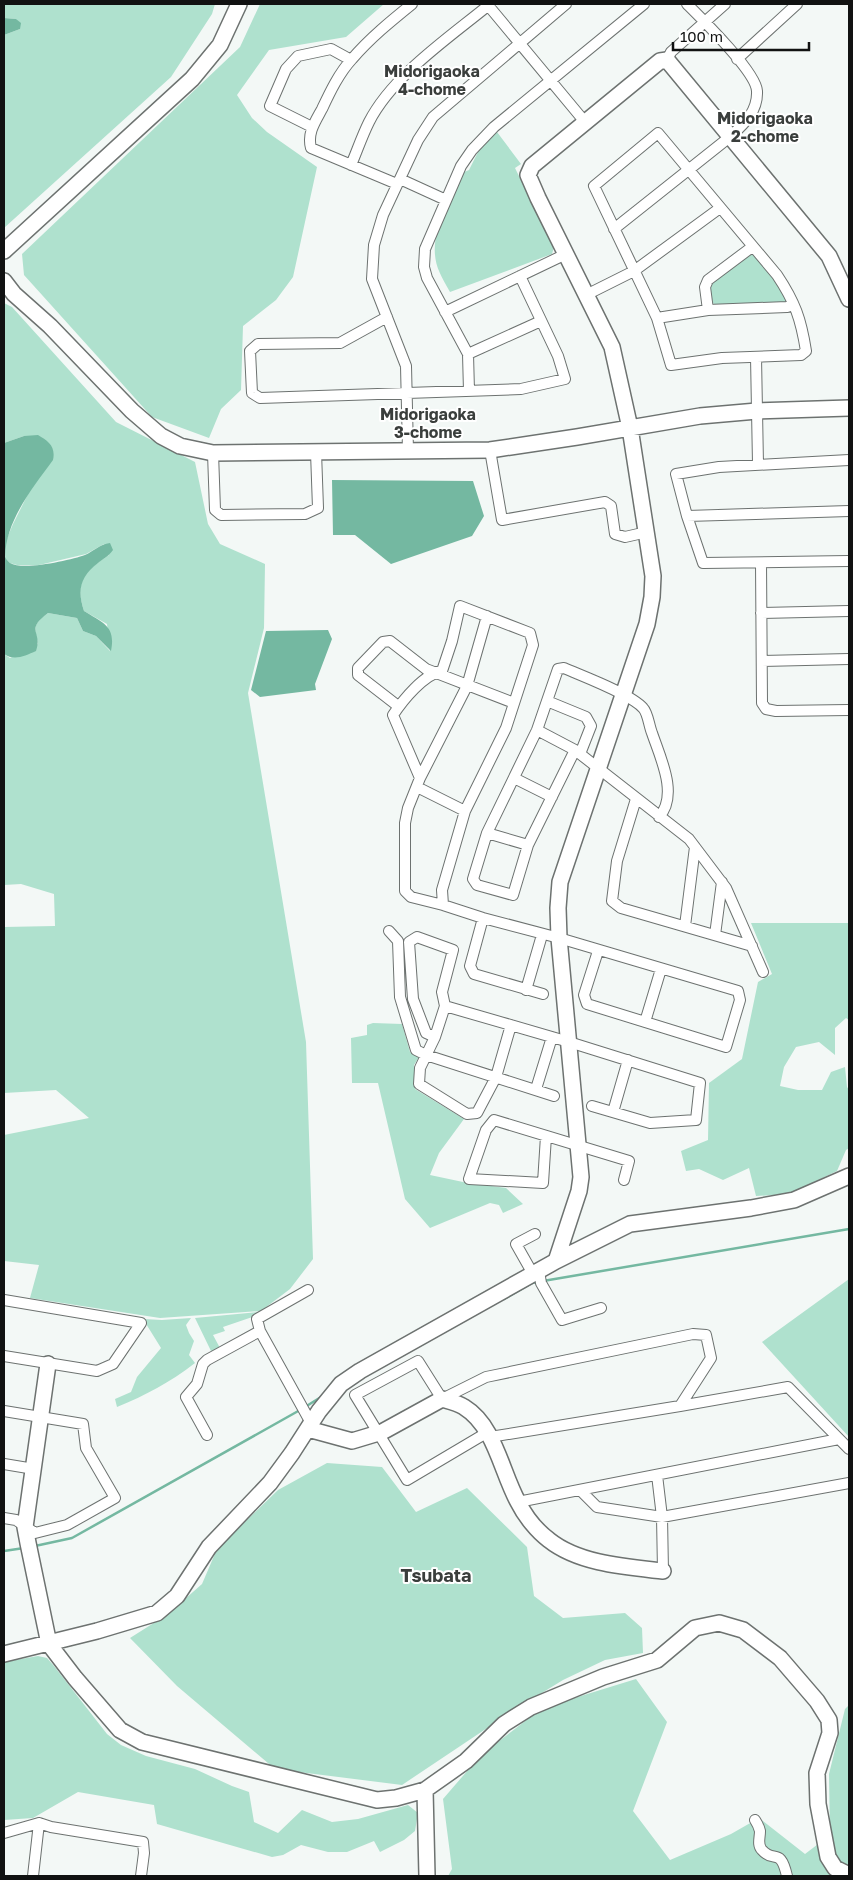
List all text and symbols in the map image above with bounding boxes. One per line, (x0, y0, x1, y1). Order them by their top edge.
scale bar (673, 20, 809, 52)
text: 100 m (680, 27, 723, 45)
district label: Midorigaoka 4-chome (384, 61, 480, 99)
district label: Midorigaoka 2-chome (717, 108, 813, 146)
district label: Midorigaoka 3-chome (380, 404, 476, 442)
district label: Tsubata (401, 1564, 471, 1586)

